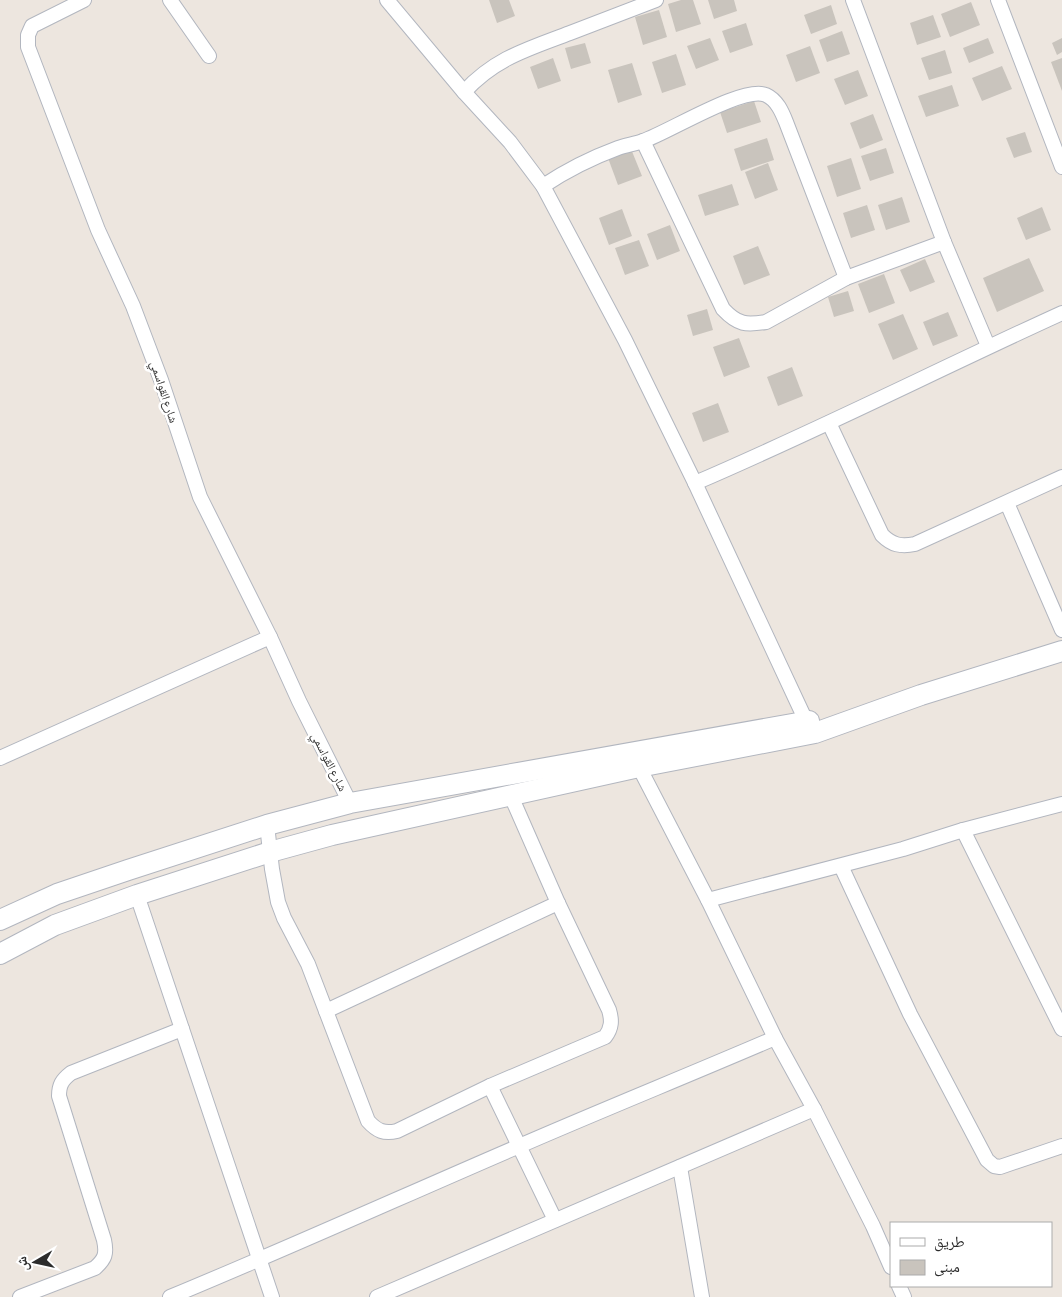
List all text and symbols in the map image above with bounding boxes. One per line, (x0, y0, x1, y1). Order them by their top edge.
street label: شارع القواسمي (145, 359, 181, 426)
street label: شارع القواسمي (306, 730, 350, 795)
legend (890, 1222, 1052, 1287)
text: طريق (934, 1233, 965, 1252)
north arrow (10, 1237, 60, 1287)
text: ش (13, 1255, 32, 1273)
text: مبنى (934, 1258, 960, 1277)

